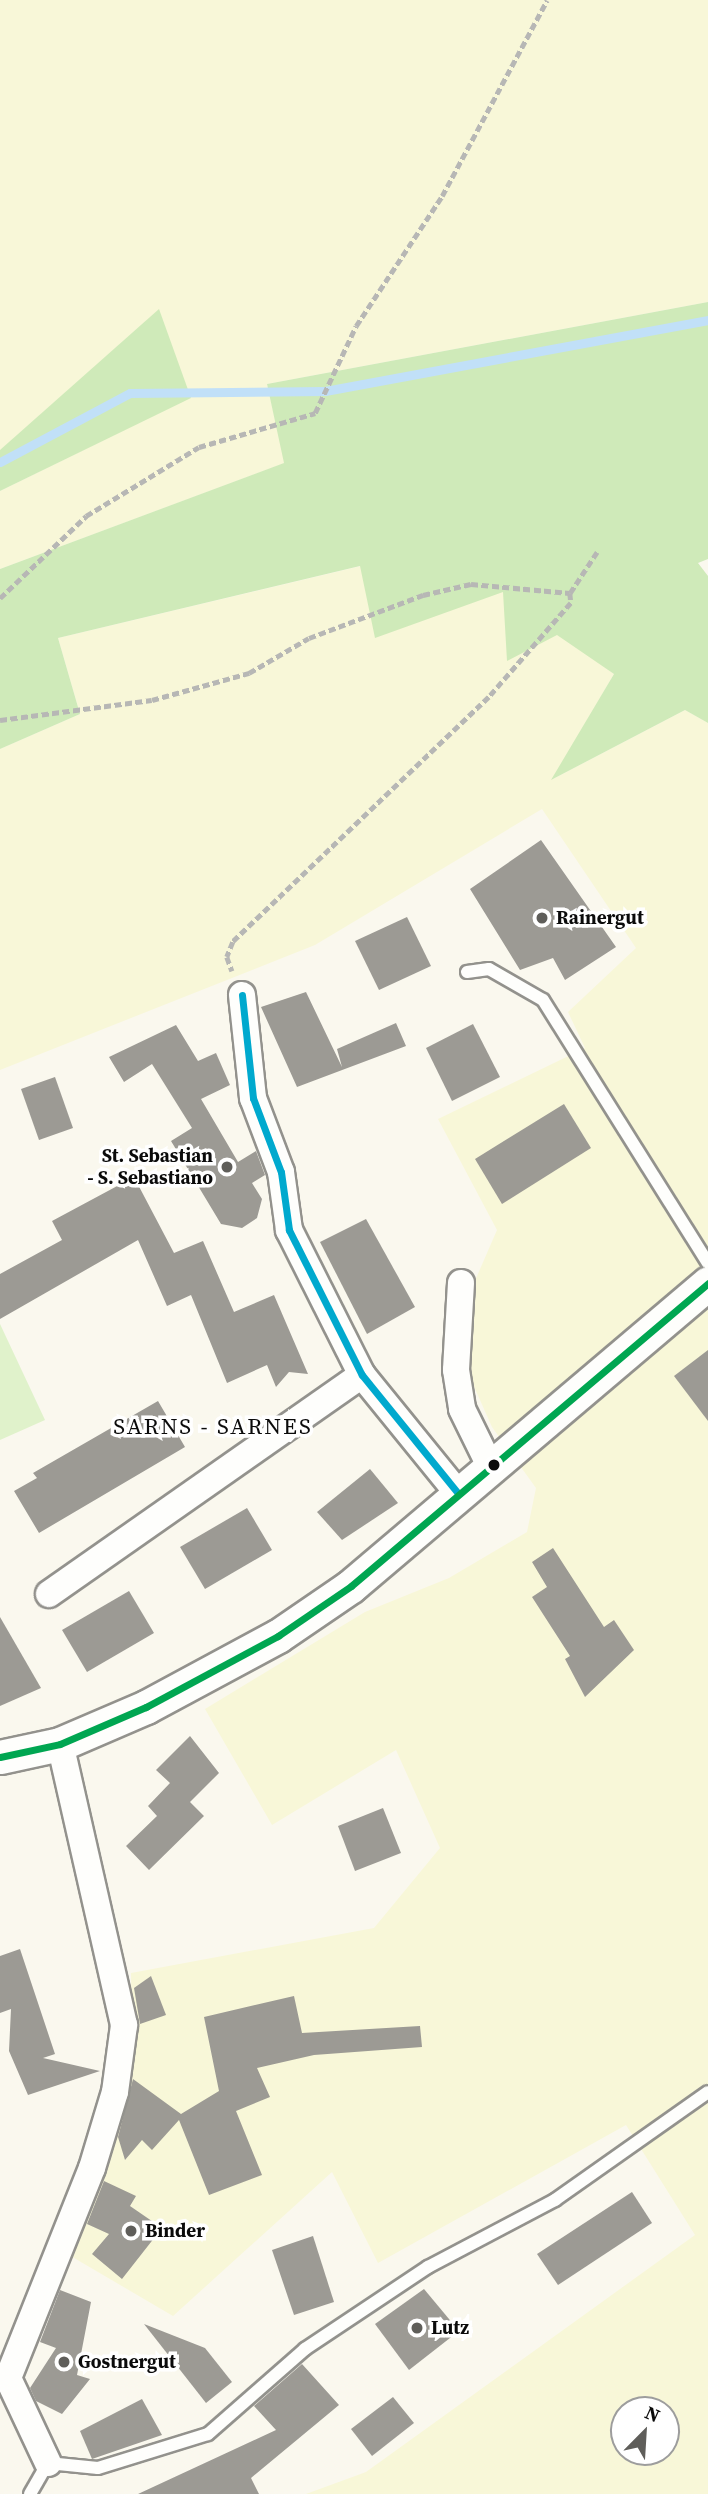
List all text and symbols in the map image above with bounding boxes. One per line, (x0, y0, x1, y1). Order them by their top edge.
place label: Rainergut (556, 907, 644, 929)
marker: Rainergut (534, 910, 550, 926)
place label: St. Sebastian - S. Sebastiano (87, 1145, 213, 1189)
marker: St. Sebastian - S. Sebastiano (219, 1159, 235, 1175)
district label: SARNS - SARNES (115, 1412, 311, 1440)
unlabelled marker (487, 1458, 501, 1472)
place label: Binder (145, 2220, 205, 2242)
marker: Binder (123, 2223, 139, 2239)
place label: Lutz (431, 2317, 469, 2339)
marker: Lutz (409, 2320, 425, 2336)
place label: Gostnergut (78, 2351, 176, 2373)
marker: Gostnergut (56, 2354, 72, 2370)
north arrow (610, 2396, 680, 2466)
text: N (641, 2399, 664, 2428)

